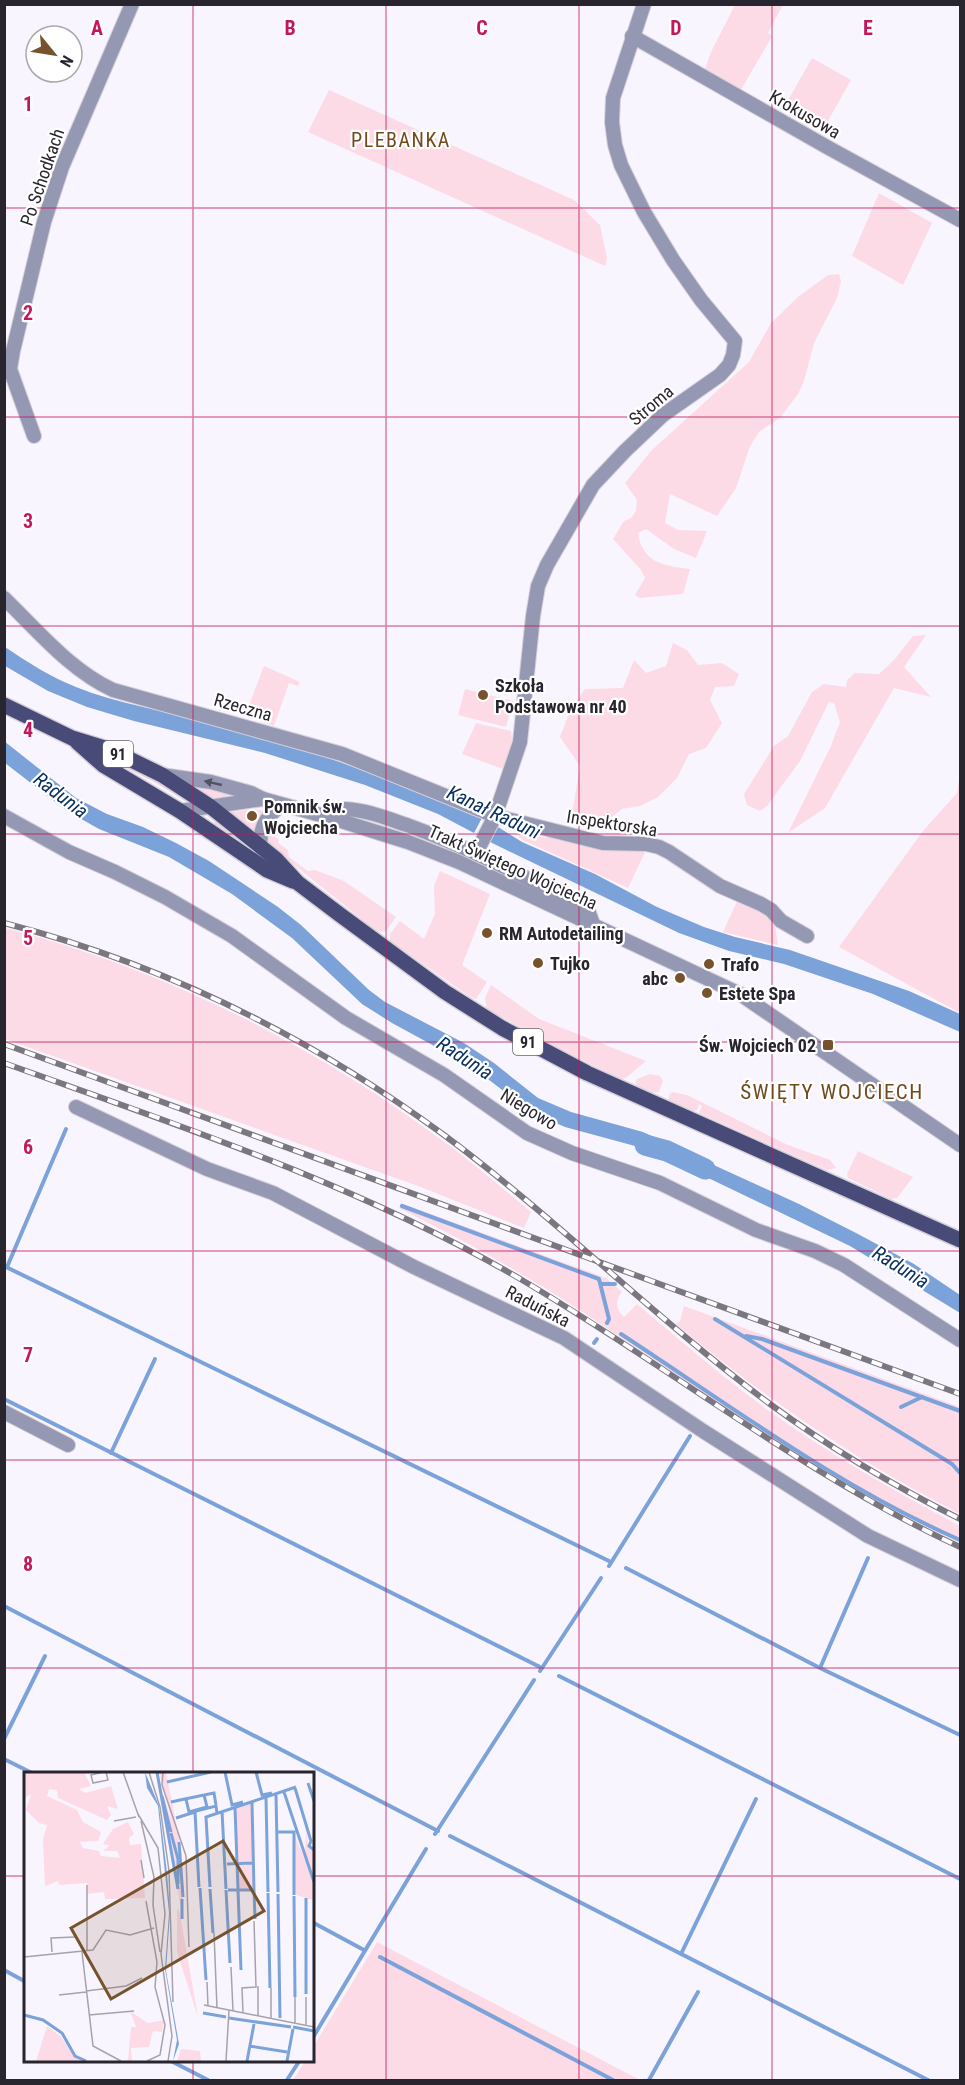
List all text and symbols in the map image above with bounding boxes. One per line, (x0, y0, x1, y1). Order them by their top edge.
text: A (91, 16, 103, 40)
text: B (284, 16, 296, 40)
text: C (476, 16, 488, 40)
text: D (670, 16, 682, 40)
text: E (863, 16, 873, 40)
north arrow (24, 24, 84, 84)
text: N (56, 52, 77, 70)
street label: Krokusowa (766, 85, 844, 143)
text: 1 (23, 92, 33, 116)
street label: Po Schodkach (16, 126, 68, 228)
district label: PLEBANKA (351, 128, 451, 152)
text: 2 (23, 301, 33, 325)
street label: Stroma (625, 381, 677, 429)
text: 3 (23, 509, 33, 533)
place label: Szkoła Podstawowa nr 40 (495, 675, 627, 717)
marker: Szkoła Podstawowa nr 40 (476, 688, 490, 702)
street label: Rzeczna (212, 689, 274, 725)
text: 4 (23, 718, 33, 742)
road number: 91 (103, 741, 133, 767)
water label: Radunia (29, 767, 93, 823)
one-way arrow (204, 778, 223, 787)
water label: Kanał Raduni (443, 780, 545, 844)
place label: Pomnik św. Wojciecha (264, 796, 346, 838)
street label: Inspektorska (565, 805, 659, 841)
marker: Pomnik św. Wojciecha (245, 809, 259, 823)
street label: Trakt Świętego Wojciecha (425, 820, 601, 914)
place label: RM Autodetailing (499, 923, 624, 944)
text: 5 (23, 926, 33, 950)
marker: RM Autodetailing (480, 926, 494, 940)
place label: Tujko (550, 953, 590, 974)
place label: Trafo (721, 954, 759, 975)
marker: Tujko (531, 956, 545, 970)
marker: Trafo (702, 957, 716, 971)
place label: abc (642, 968, 668, 989)
marker: abc (673, 971, 687, 985)
place label: Estete Spa (719, 983, 796, 1004)
marker: Estete Spa (700, 986, 714, 1000)
road number: 91 (513, 1029, 543, 1055)
water label: Radunia (433, 1031, 497, 1085)
place label: Św. Wojciech 02 (699, 1035, 816, 1056)
marker: Św. Wojciech 02 (821, 1038, 835, 1052)
district label: ŚWIĘTY WOJCIECH (740, 1080, 924, 1104)
street label: Niegowo (497, 1084, 561, 1134)
text: 6 (23, 1135, 33, 1159)
water label: Radunia (868, 1240, 934, 1294)
street label: Raduńska (502, 1281, 574, 1331)
text: 7 (23, 1343, 33, 1367)
text: 8 (23, 1552, 33, 1576)
inset map (24, 1772, 314, 2061)

